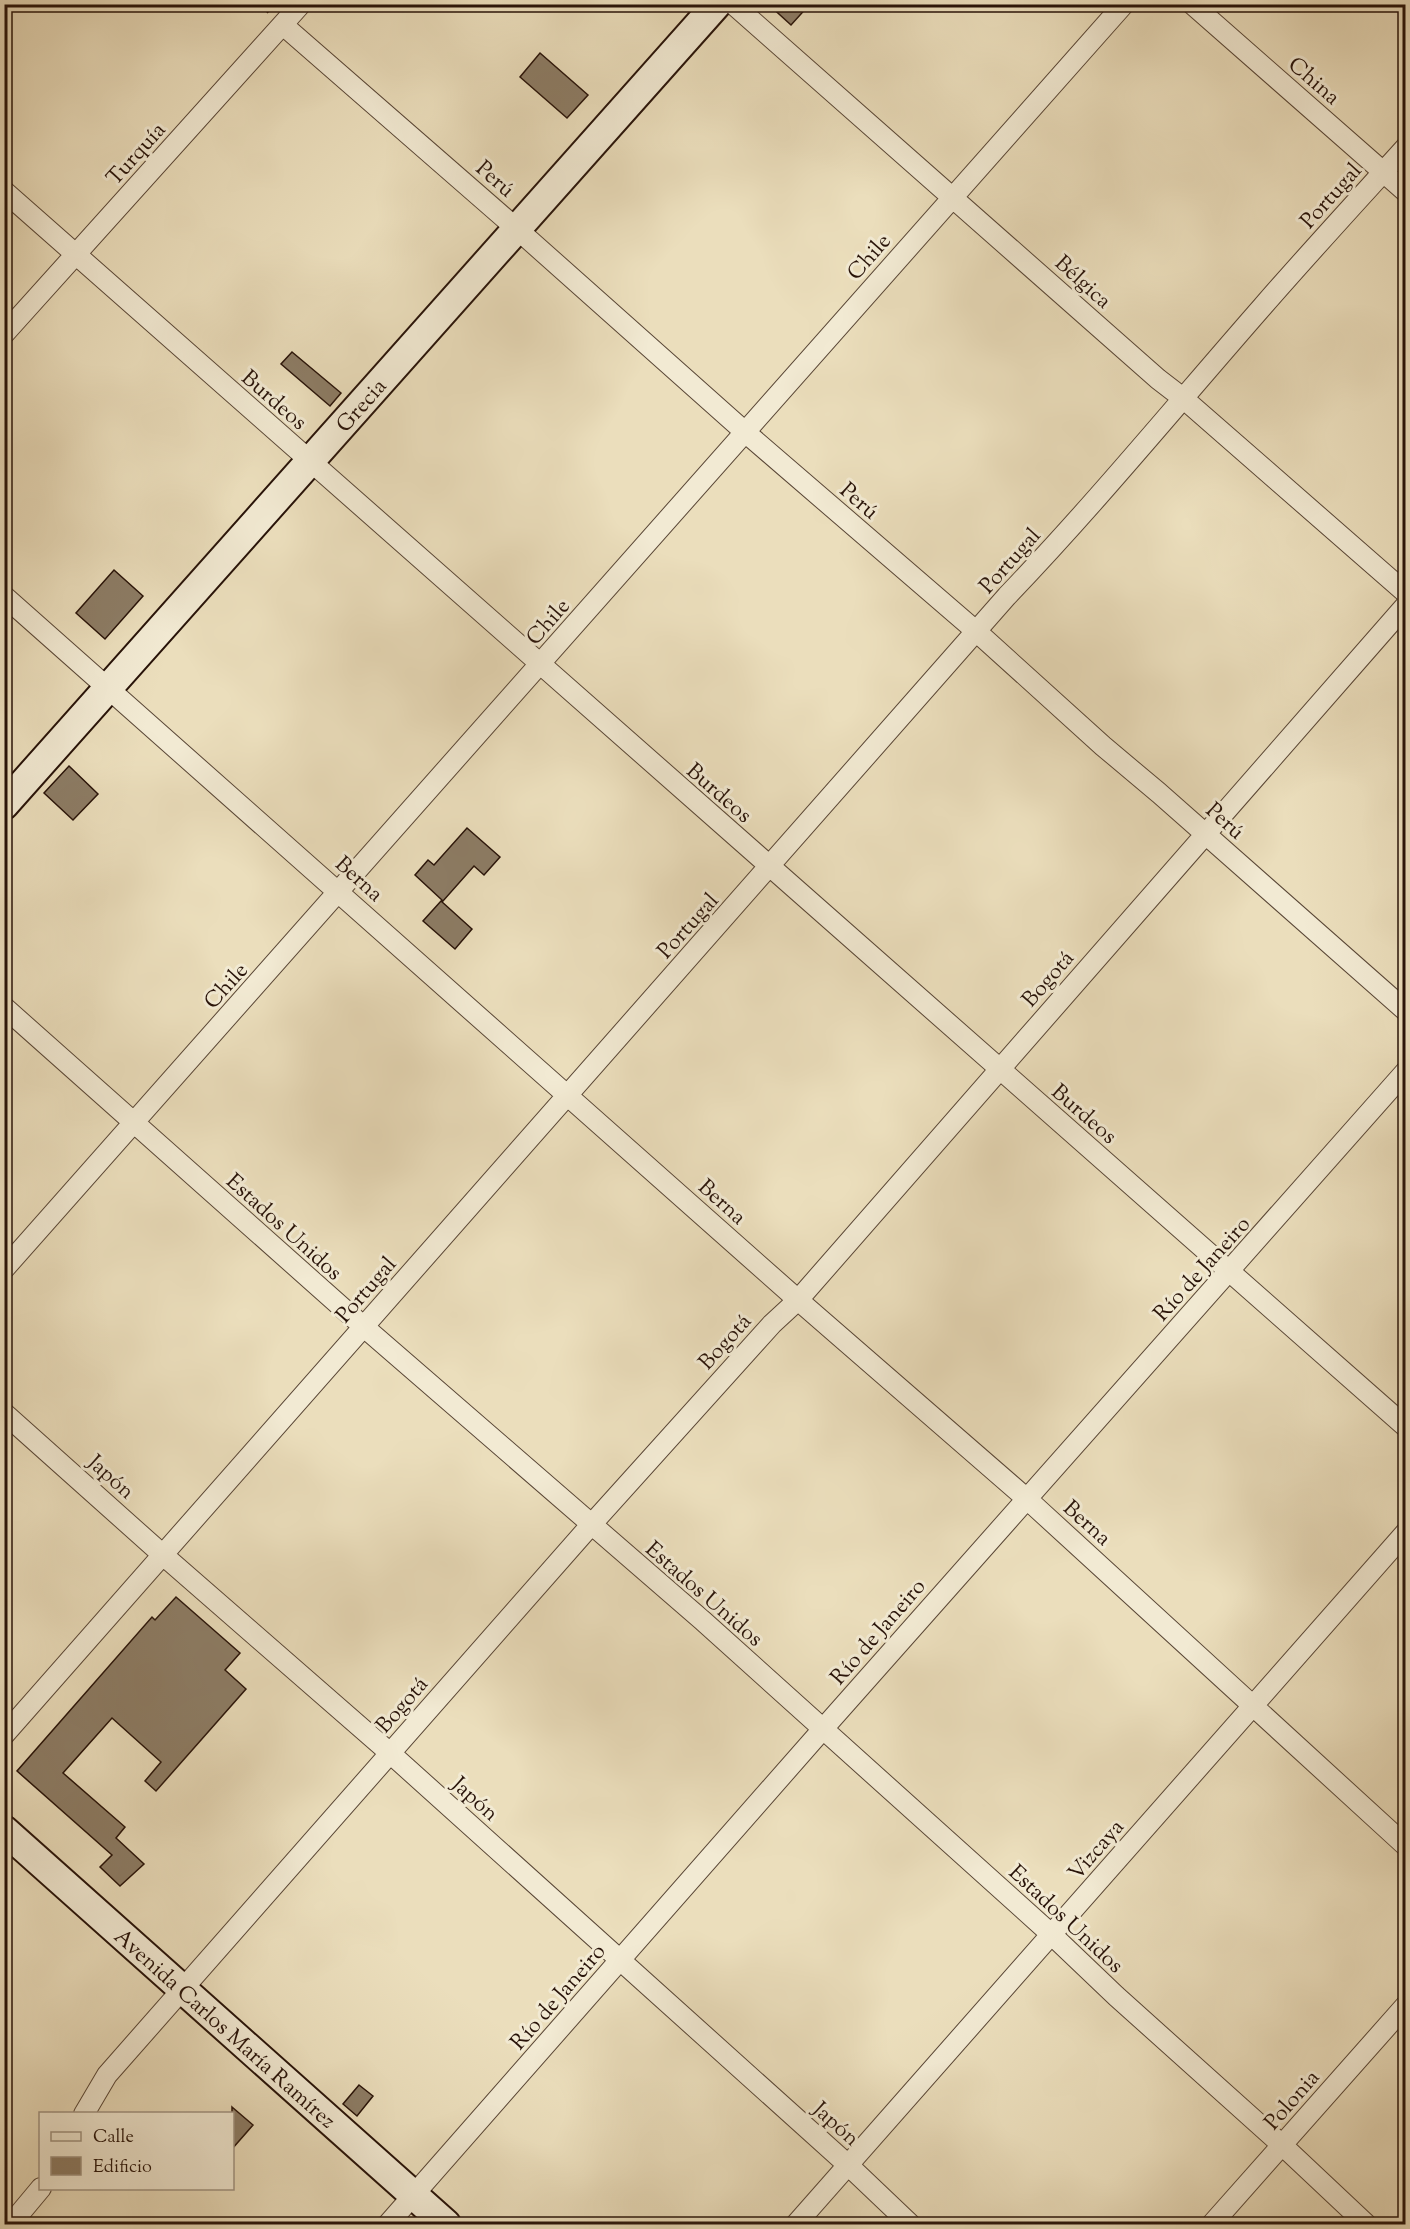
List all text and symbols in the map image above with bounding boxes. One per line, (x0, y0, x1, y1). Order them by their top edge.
street label: China (1280, 50, 1346, 114)
street label: Turquía (100, 116, 174, 194)
street label: Perú (467, 154, 521, 207)
street label: Portugal (1294, 157, 1371, 237)
street label: Chile (841, 227, 900, 289)
street label: Bélgica (1046, 249, 1118, 317)
street label: Burdeos (233, 364, 313, 439)
street label: Grecia (330, 373, 395, 441)
street label: Perú (831, 476, 885, 529)
street label: Portugal (973, 522, 1050, 602)
street label: Chile (520, 592, 579, 654)
street label: Burdeos (678, 757, 758, 832)
street label: Perú (1197, 796, 1251, 849)
street label: Berna (327, 850, 389, 911)
street label: Portugal (651, 887, 728, 967)
street label: Bogotá (1015, 945, 1083, 1015)
street label: Chile (198, 957, 257, 1017)
street label: Burdeos (1043, 1078, 1123, 1153)
street label: Estados Unidos (218, 1167, 348, 1289)
street label: Berna (690, 1173, 752, 1234)
street label: Río de Janeiro (1147, 1210, 1259, 1330)
street label: Portugal (329, 1251, 405, 1331)
street label: Bogotá (692, 1308, 760, 1378)
street label: Japón (79, 1448, 141, 1508)
street label: Berna (1055, 1494, 1117, 1555)
street label: Estados Unidos (637, 1535, 769, 1656)
street label: Río de Janeiro (824, 1573, 935, 1693)
street label: Bogotá (369, 1671, 437, 1741)
street label: Japón (443, 1770, 505, 1830)
street label: Vizcaya (1062, 1813, 1133, 1889)
street label: Estados Unidos (1000, 1858, 1130, 1982)
street label: Avenida Carlos María Ramírez (106, 1922, 342, 2137)
street label: Río de Janeiro (504, 1938, 615, 2058)
street label: Polonia (1258, 2064, 1329, 2138)
street label: Japón (804, 2095, 866, 2155)
legend (39, 2112, 234, 2190)
text: Calle (93, 2125, 134, 2151)
text: Edificio (93, 2155, 152, 2181)

